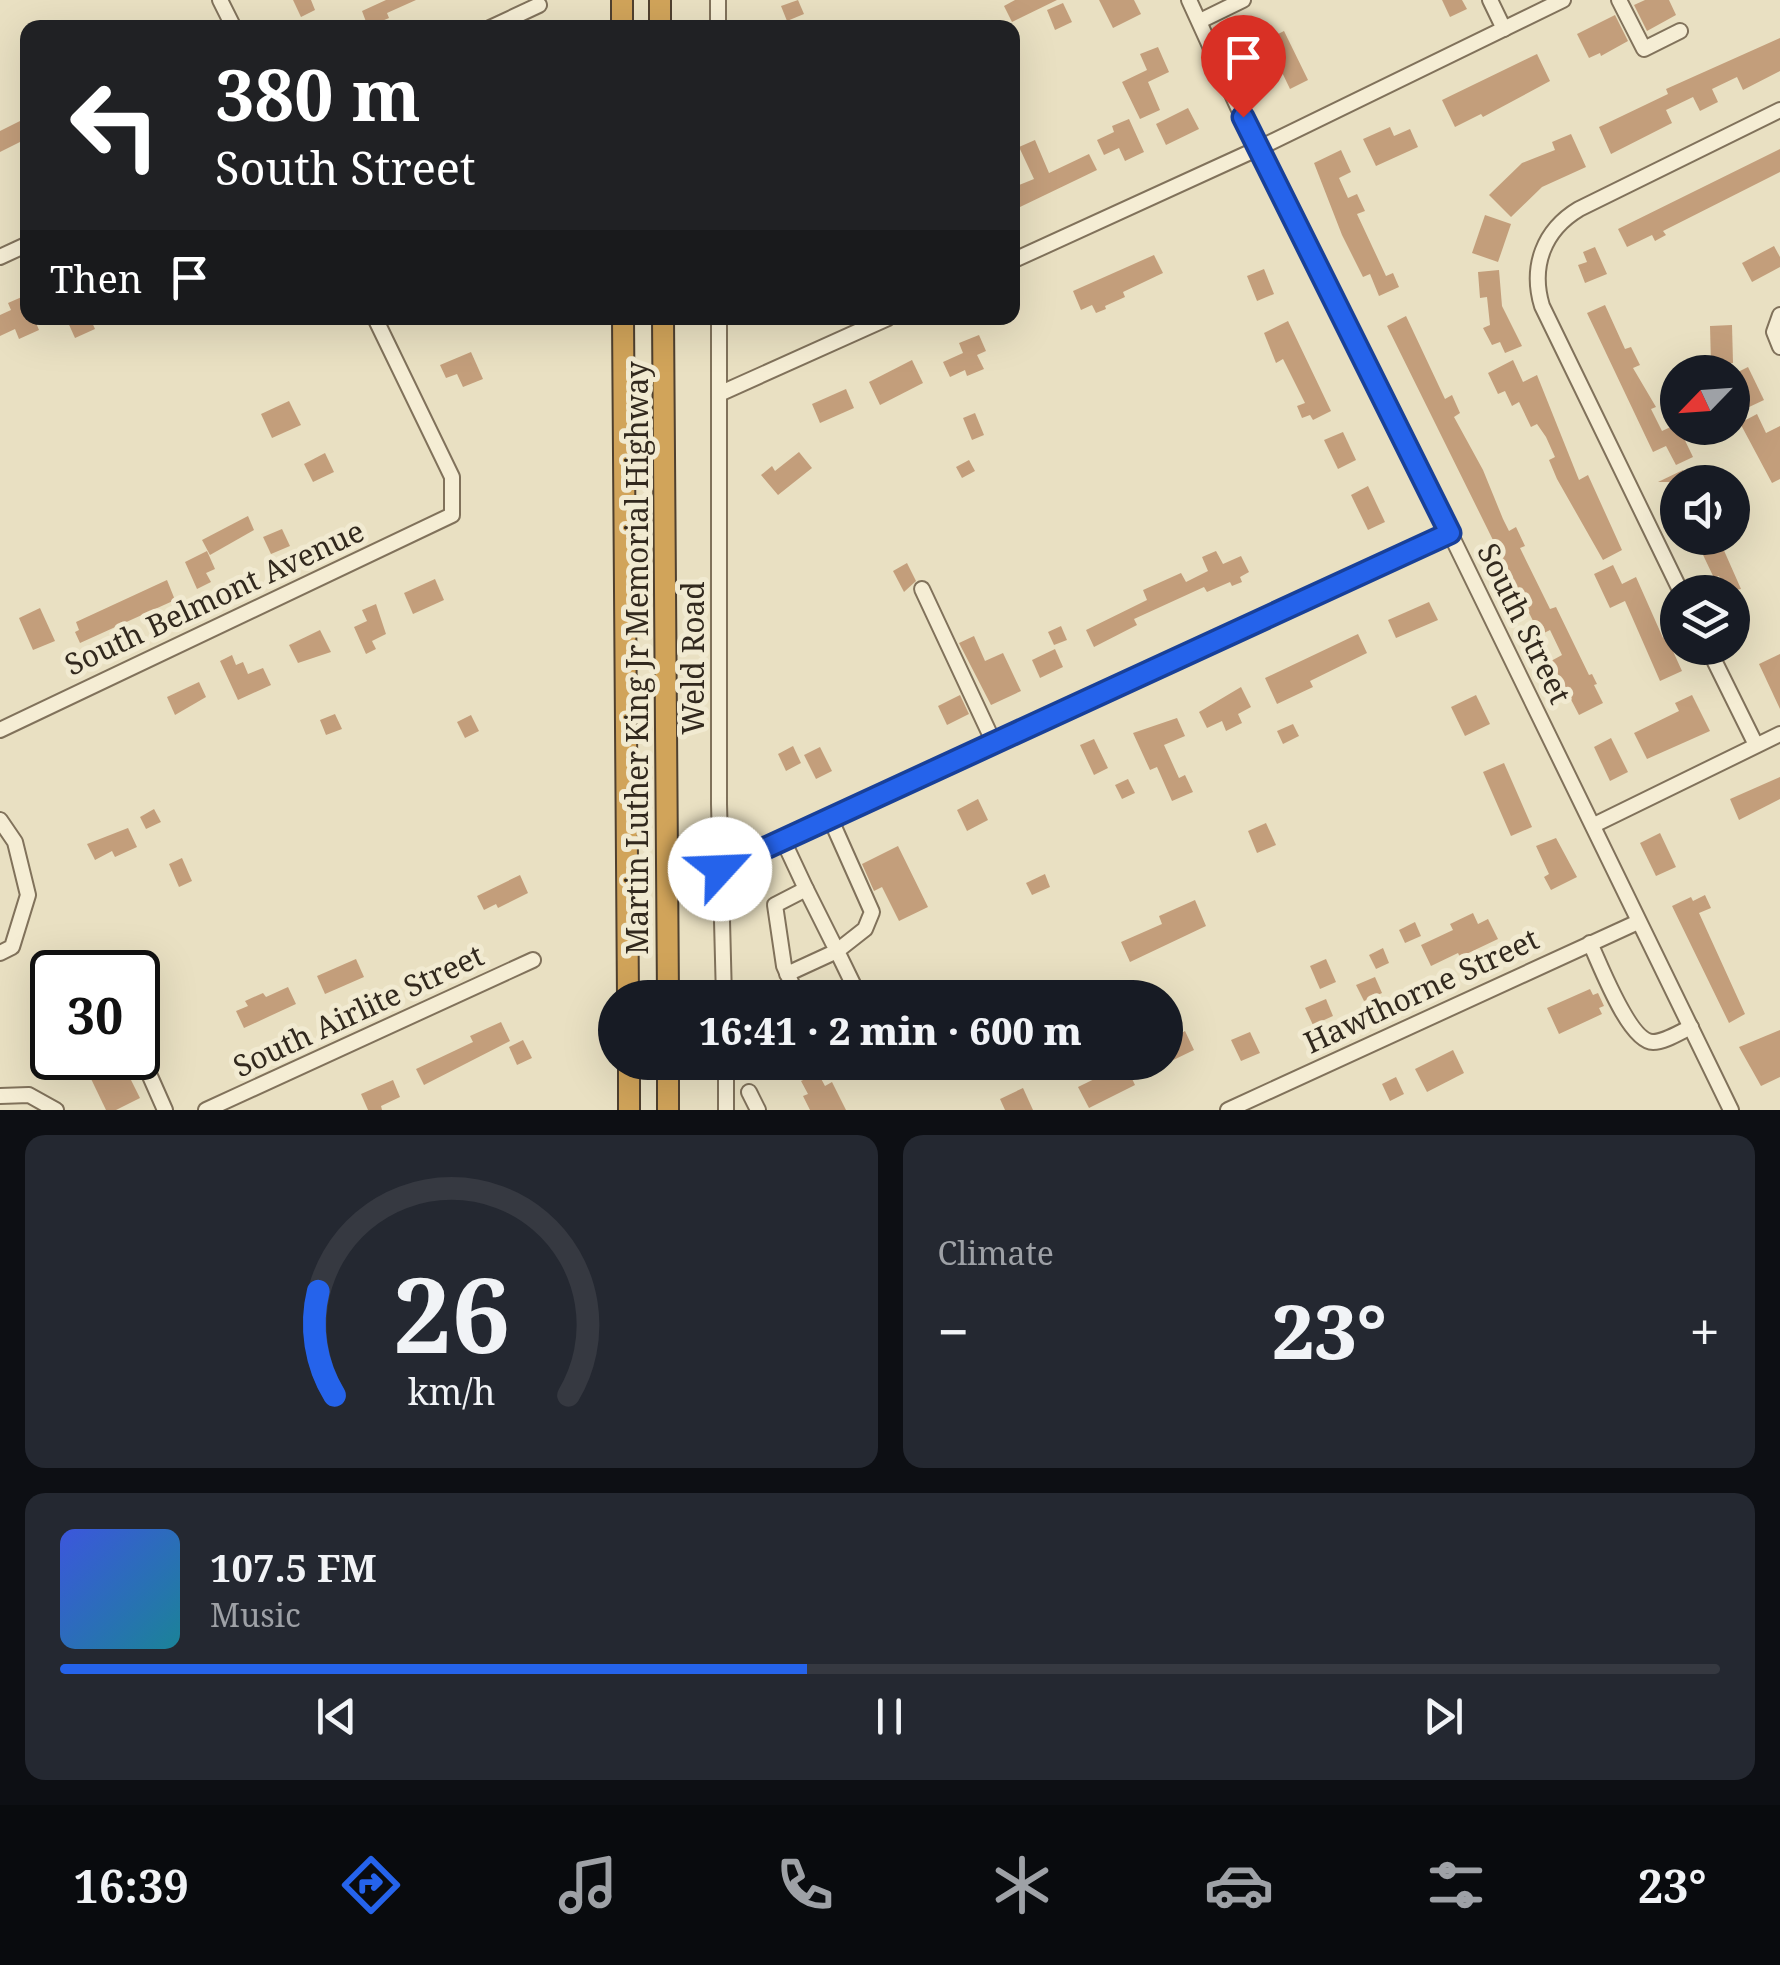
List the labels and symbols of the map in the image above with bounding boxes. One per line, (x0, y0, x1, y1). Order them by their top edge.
pin (1201, 15, 1286, 118)
north arrow (1660, 355, 1750, 445)
street label: Martin Luther King Jr Memorial Highway (616, 361, 657, 955)
street label: South Belmont Avenue (58, 510, 370, 684)
street label: South Street (1468, 536, 1582, 710)
street label: Weld Road (672, 581, 713, 735)
position arrow (668, 817, 772, 921)
street label: Hawthorne Street (1297, 918, 1545, 1062)
street label: South Airlite Street (226, 934, 490, 1086)
speed limit sign: 30 (30, 950, 160, 1080)

